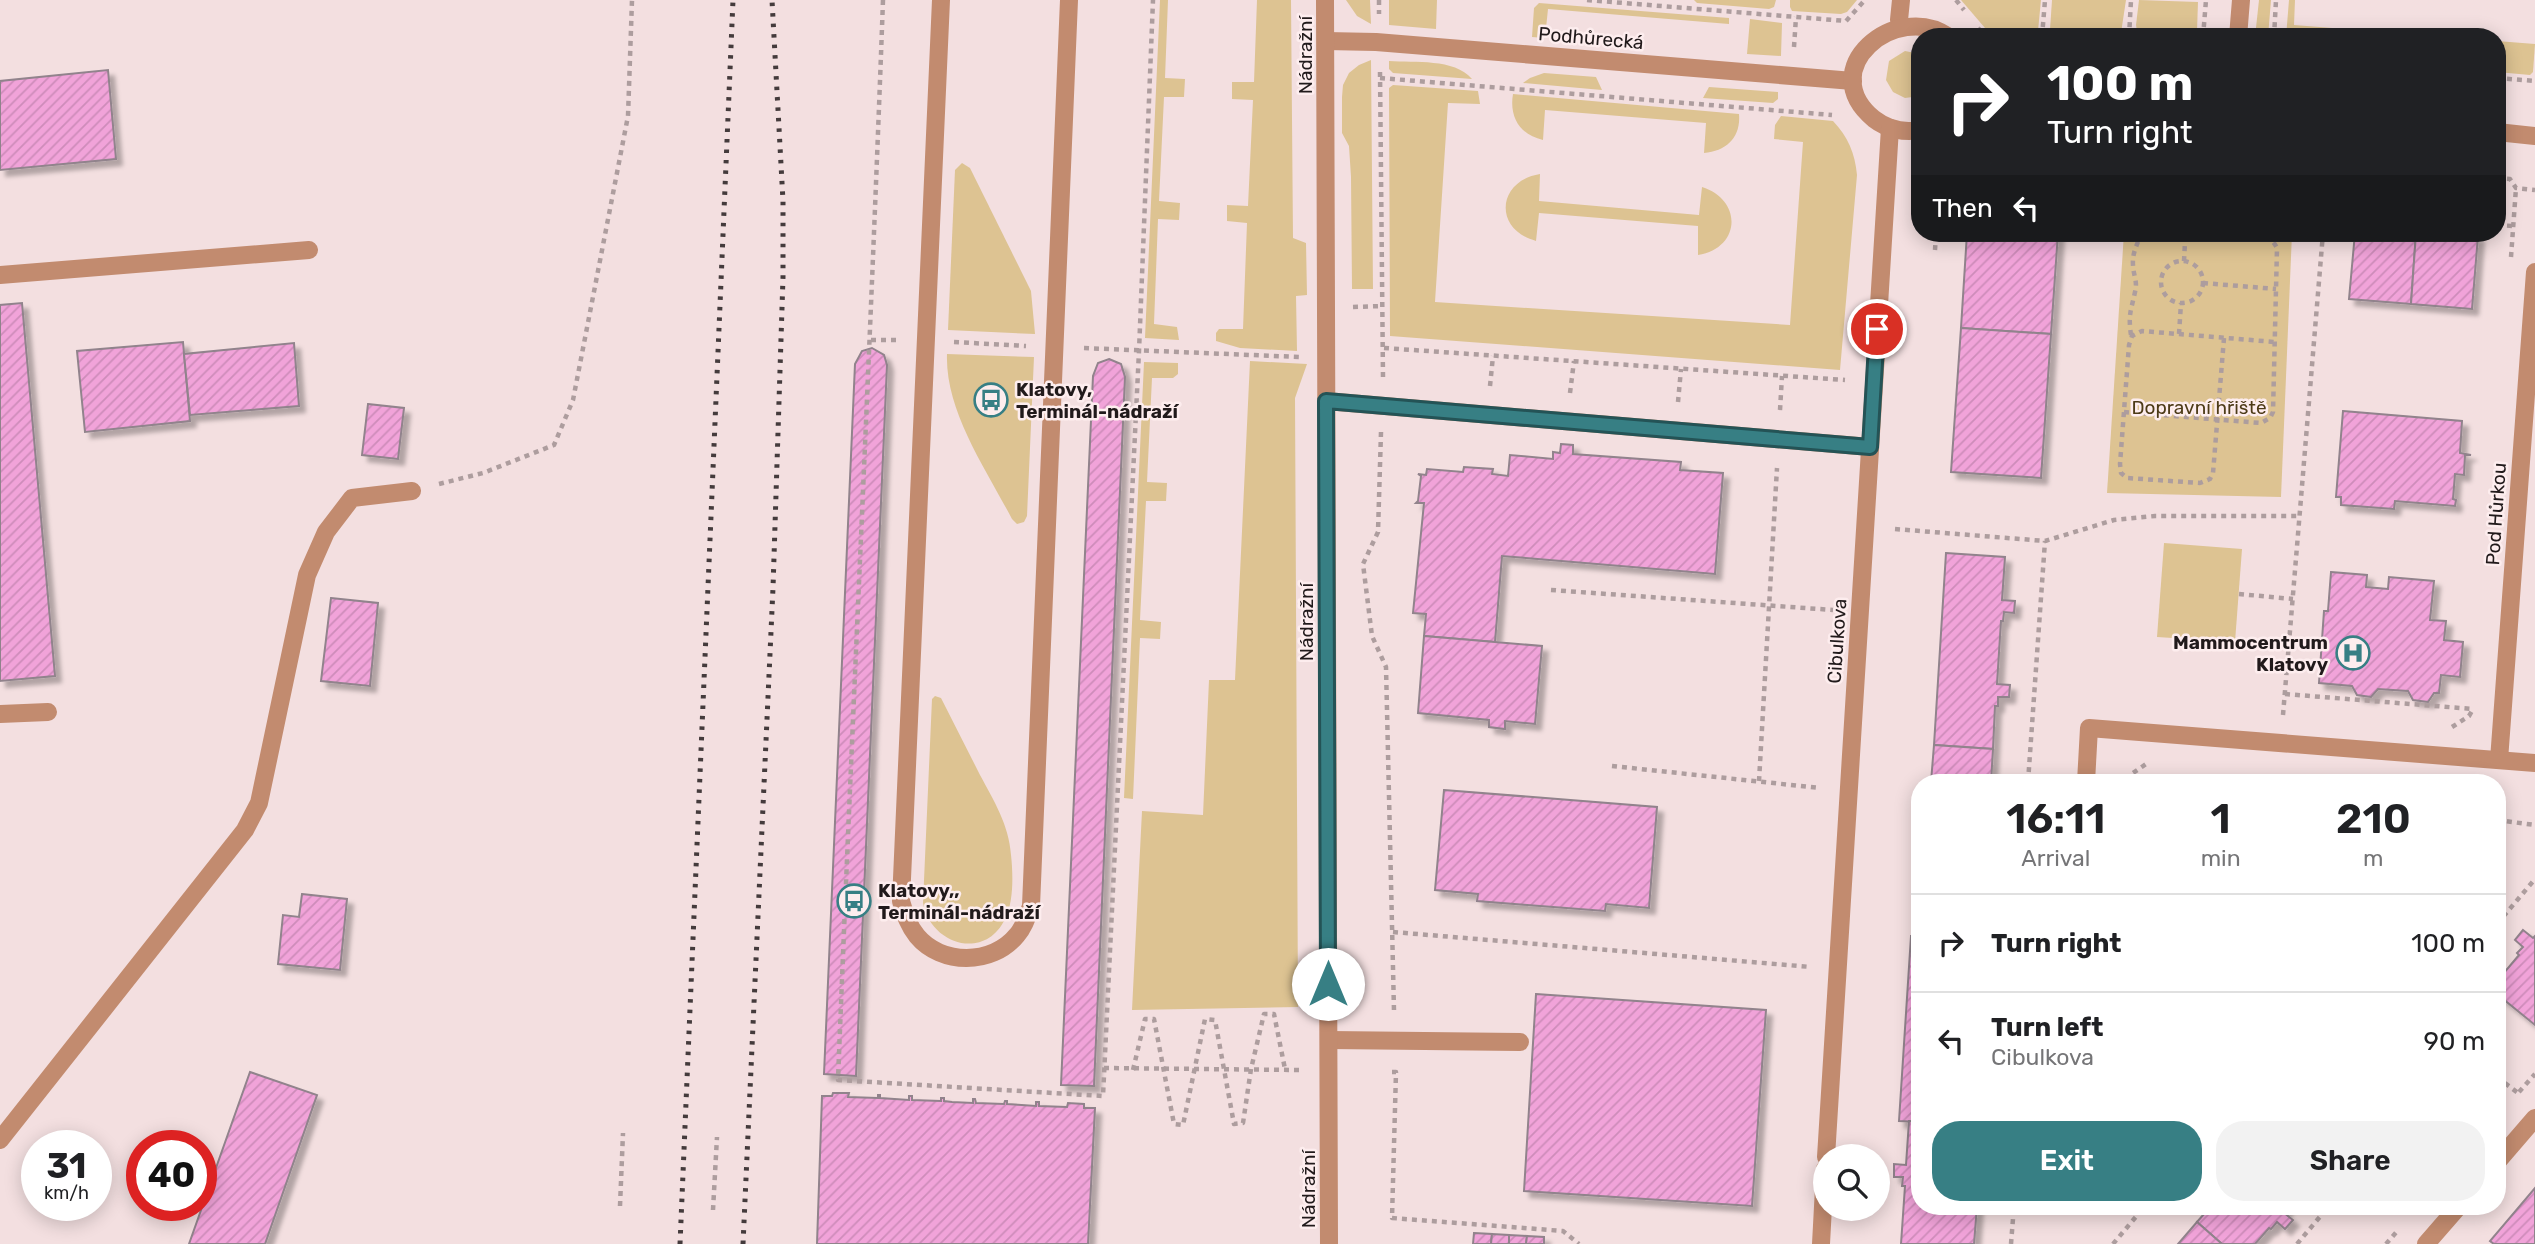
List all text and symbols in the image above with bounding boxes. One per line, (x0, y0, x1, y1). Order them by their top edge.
street label: Nádražní (1294, 14, 1317, 94)
street label: Podhůrecká (1537, 22, 1645, 54)
text: 100 m (2047, 54, 2193, 112)
icon: right (1932, 56, 2023, 147)
text: Turn right (2047, 113, 2192, 151)
icon: left (2007, 189, 2045, 227)
text: Then (1932, 193, 1993, 224)
pin (1847, 299, 1907, 359)
icon: arrive (1858, 310, 1896, 348)
place label: Klatovy, Terminál-nádraží (1016, 378, 1180, 423)
bus stop icon: Klatovy, Terminál-nádraží (972, 381, 1010, 419)
park label: Dopravní hřiště (2131, 396, 2267, 419)
street label: Pod Hůrkou (2481, 462, 2511, 566)
street label: Nádražní (1295, 581, 1318, 661)
street label: Cibulkova (1823, 598, 1851, 684)
place label: Mammocentrum Klatovy (2173, 631, 2329, 676)
hospital icon: Mammocentrum Klatovy (2334, 634, 2372, 672)
text: 16:11 (2006, 794, 2105, 844)
text: 1 (2211, 794, 2231, 844)
text: 210 (2336, 794, 2411, 844)
text: Arrival (2021, 844, 2090, 872)
text: min (2201, 844, 2241, 872)
text: m (2363, 844, 2384, 872)
place label: Klatovy,, Terminál-nádraží (878, 879, 1042, 924)
bus stop icon: Klatovy,, Terminál-nádraží (835, 882, 873, 920)
icon: right (1932, 924, 1970, 962)
text: Turn right (1991, 928, 2121, 959)
text: 100 m (2411, 928, 2485, 959)
position arrow (1291, 947, 1365, 1021)
text: Turn left (1991, 1012, 2103, 1043)
icon: left (1932, 1022, 1970, 1060)
text: 90 m (2424, 1026, 2485, 1057)
text: Cibulkova (1991, 1043, 2094, 1071)
button: Exit (1932, 1121, 2202, 1201)
button: Share (2216, 1121, 2485, 1201)
speed limit sign: 40 (126, 1130, 217, 1221)
map controls (1813, 1144, 1890, 1221)
button: search (1813, 1144, 1890, 1221)
text: 31 (47, 1145, 86, 1187)
street label: Nádražní (1297, 1148, 1320, 1228)
text: km/h (44, 1182, 89, 1204)

